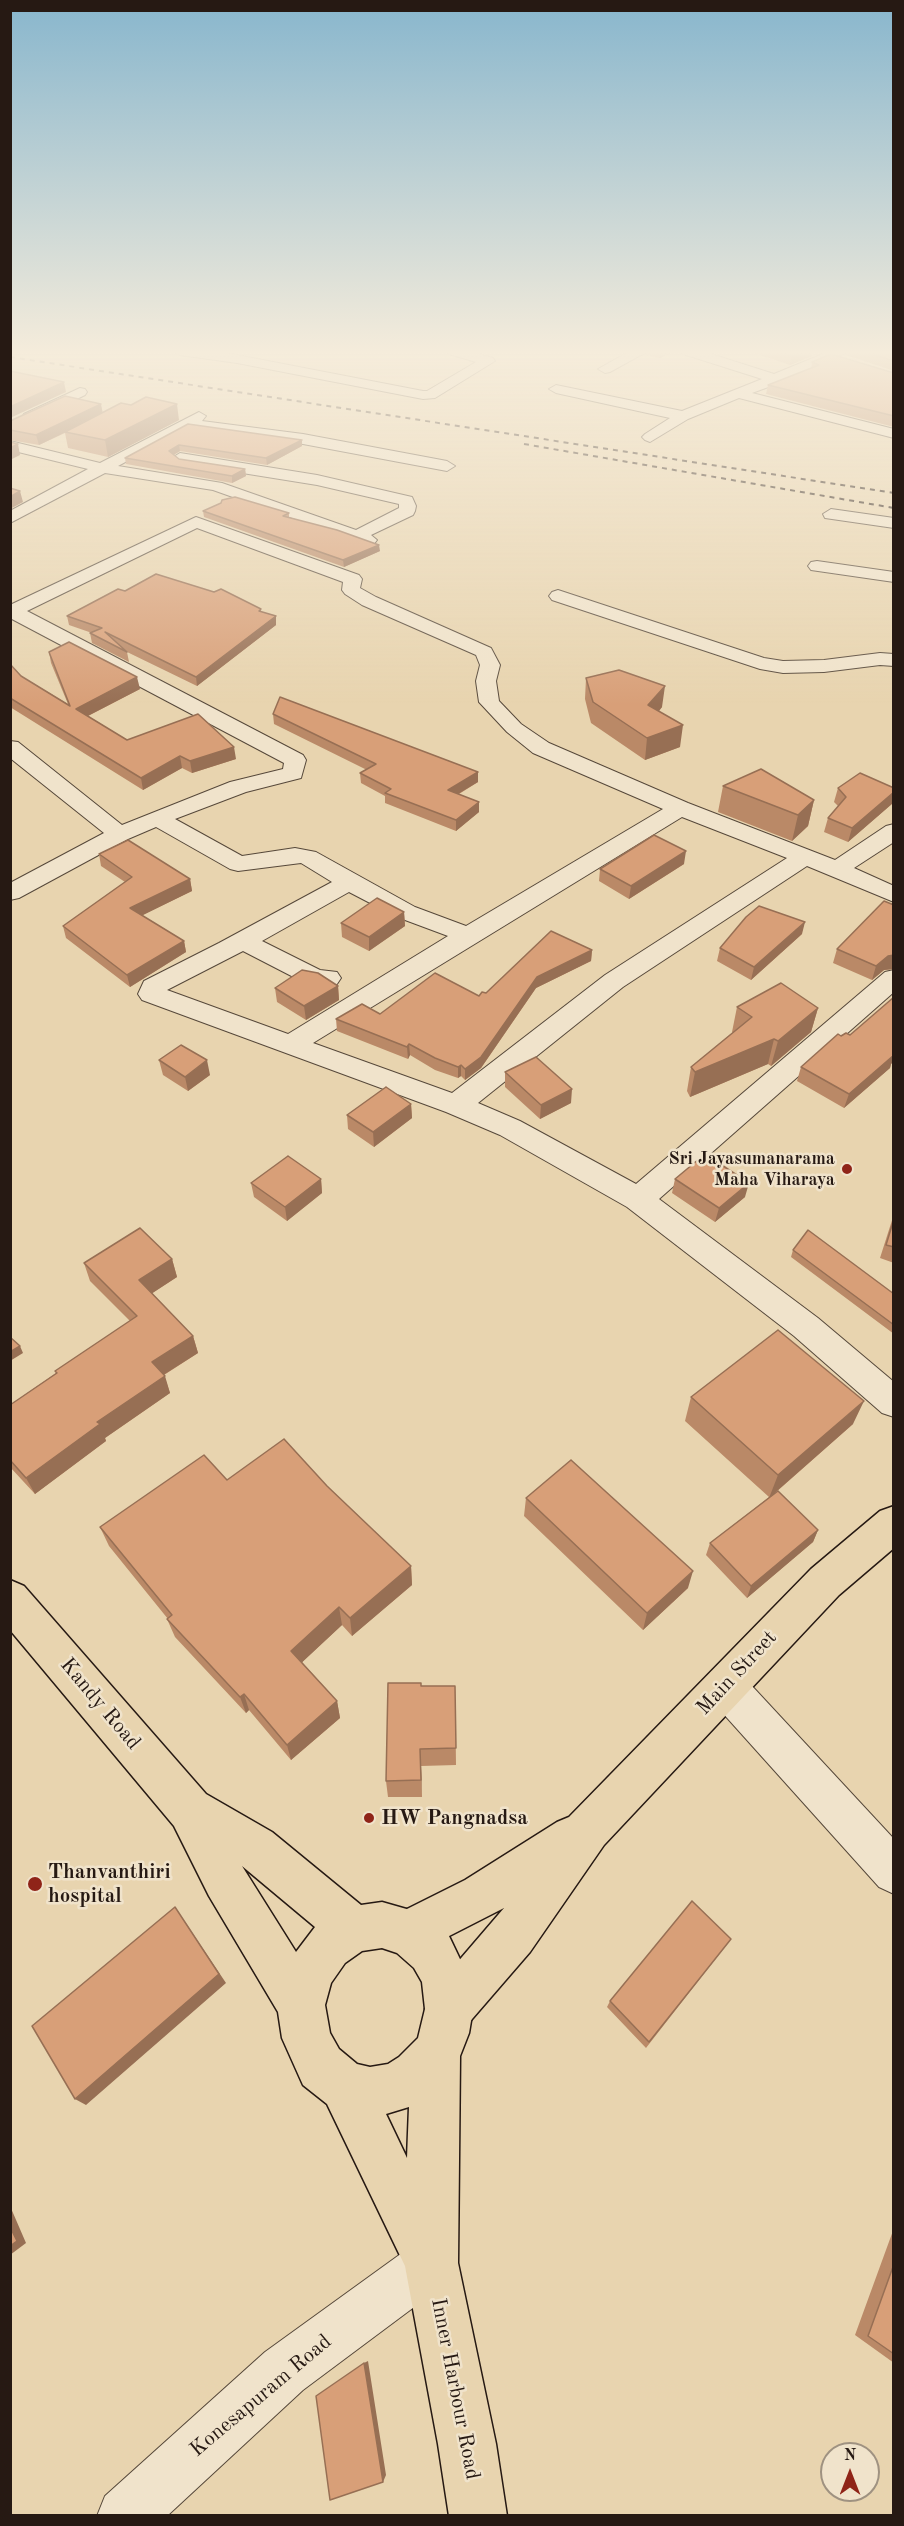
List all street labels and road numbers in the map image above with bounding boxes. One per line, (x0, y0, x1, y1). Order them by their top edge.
street label: Main Street (691, 1625, 783, 1721)
street label: Kandy Road (54, 1653, 146, 1755)
street label: Inner Harbour Road (425, 2296, 485, 2482)
street label: Konesapuram Road (185, 2329, 337, 2463)

